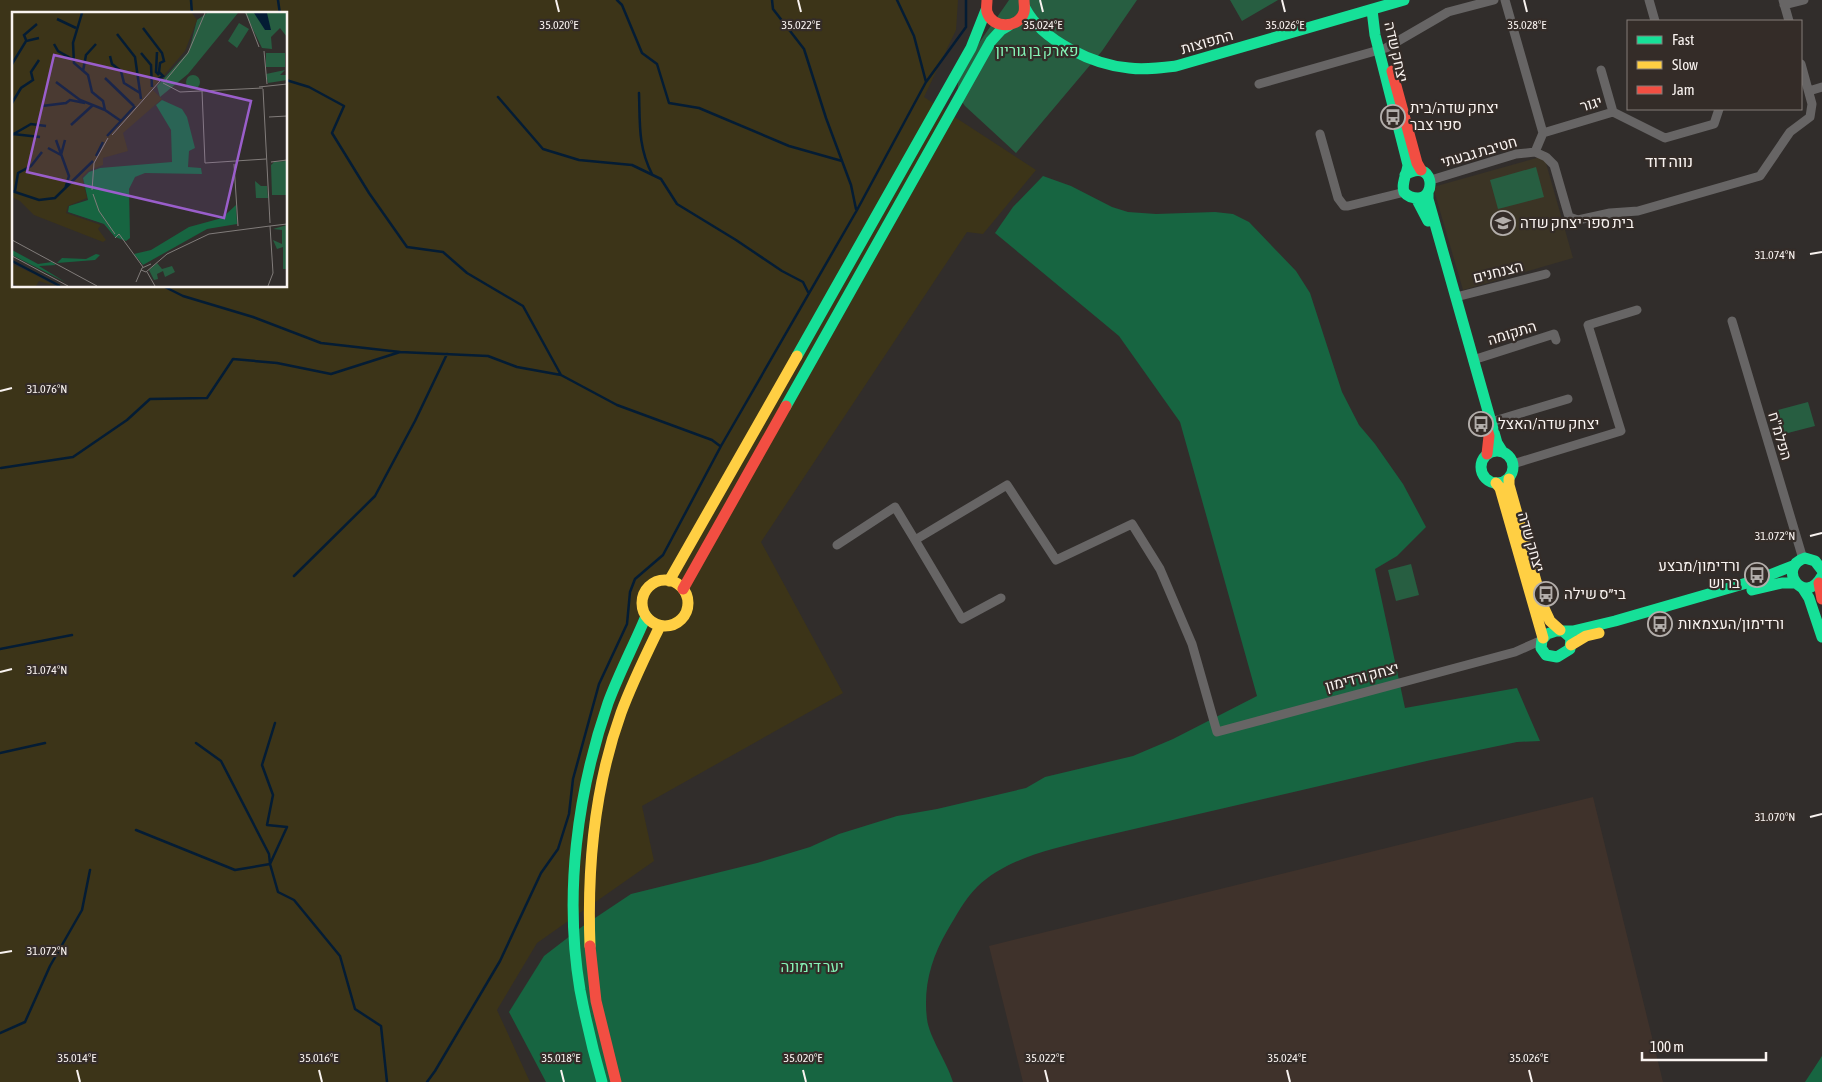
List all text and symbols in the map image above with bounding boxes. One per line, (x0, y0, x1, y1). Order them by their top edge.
inset map (12, 12, 288, 288)
text: 35.020°E (540, 18, 578, 32)
text: 35.022°E (782, 18, 820, 32)
text: 35.024°E (1024, 18, 1062, 32)
text: 35.026°E (1266, 18, 1304, 32)
text: 35.028°E (1508, 18, 1546, 32)
street label: יצחק שדה (1381, 20, 1412, 84)
legend (1627, 20, 1802, 110)
street label: התפוצות (1179, 26, 1235, 57)
text: Fast (1672, 31, 1694, 48)
park label: פארק בן גוריון (996, 42, 1078, 59)
text: Slow (1672, 56, 1698, 73)
text: Jam (1672, 81, 1695, 98)
street label: יגור (1578, 92, 1604, 115)
place label: יצחק שדה/בית ספר צבר (1410, 99, 1499, 133)
bus stop icon: יצחק שדה/בית ספר צבר (1380, 104, 1406, 130)
street label: חטיבת גבעתי (1439, 133, 1519, 171)
district label: נווה דוד (1645, 152, 1693, 170)
school or university icon: בית ספר יצחק שדה (1490, 210, 1516, 236)
place label: בית ספר יצחק שדה (1520, 214, 1634, 231)
text: 31.074°N (1755, 248, 1795, 262)
street label: הצנחנים (1471, 257, 1525, 286)
street label: התקומה (1485, 317, 1538, 348)
text: 31.076°N (27, 382, 67, 396)
street label: הפלמ"ח (1765, 410, 1796, 462)
bus stop icon: יצחק שדה/האצל (1468, 411, 1494, 437)
place label: יצחק שדה/האצל (1498, 415, 1599, 432)
street label: יצחק שדה (1515, 510, 1548, 574)
text: 31.072°N (1755, 529, 1795, 543)
place label: ורדימון/מבצע ברוש (1658, 557, 1740, 591)
bus stop icon: ורדימון/מבצע ברוש (1744, 562, 1770, 588)
bus stop icon: בי״ס שילה (1533, 581, 1559, 607)
place label: בי״ס שילה (1564, 585, 1626, 602)
bus stop icon: ורדימון/העצמאות (1647, 611, 1673, 637)
place label: ורדימון/העצמאות (1678, 615, 1784, 632)
street label: יצחק ורדימון (1323, 659, 1401, 695)
text: 31.074°N (27, 663, 67, 677)
text: 31.070°N (1755, 810, 1795, 824)
text: 31.072°N (27, 944, 67, 958)
park label: יער דימונה (780, 958, 844, 975)
scale bar (1642, 1030, 1766, 1062)
text: 100 m (1650, 1038, 1684, 1055)
text: 35.014°E (58, 1051, 96, 1065)
text: 35.016°E (300, 1051, 338, 1065)
text: 35.018°E (542, 1051, 580, 1065)
text: 35.020°E (784, 1051, 822, 1065)
text: 35.022°E (1026, 1051, 1064, 1065)
text: 35.024°E (1268, 1051, 1306, 1065)
text: 35.026°E (1510, 1051, 1548, 1065)

